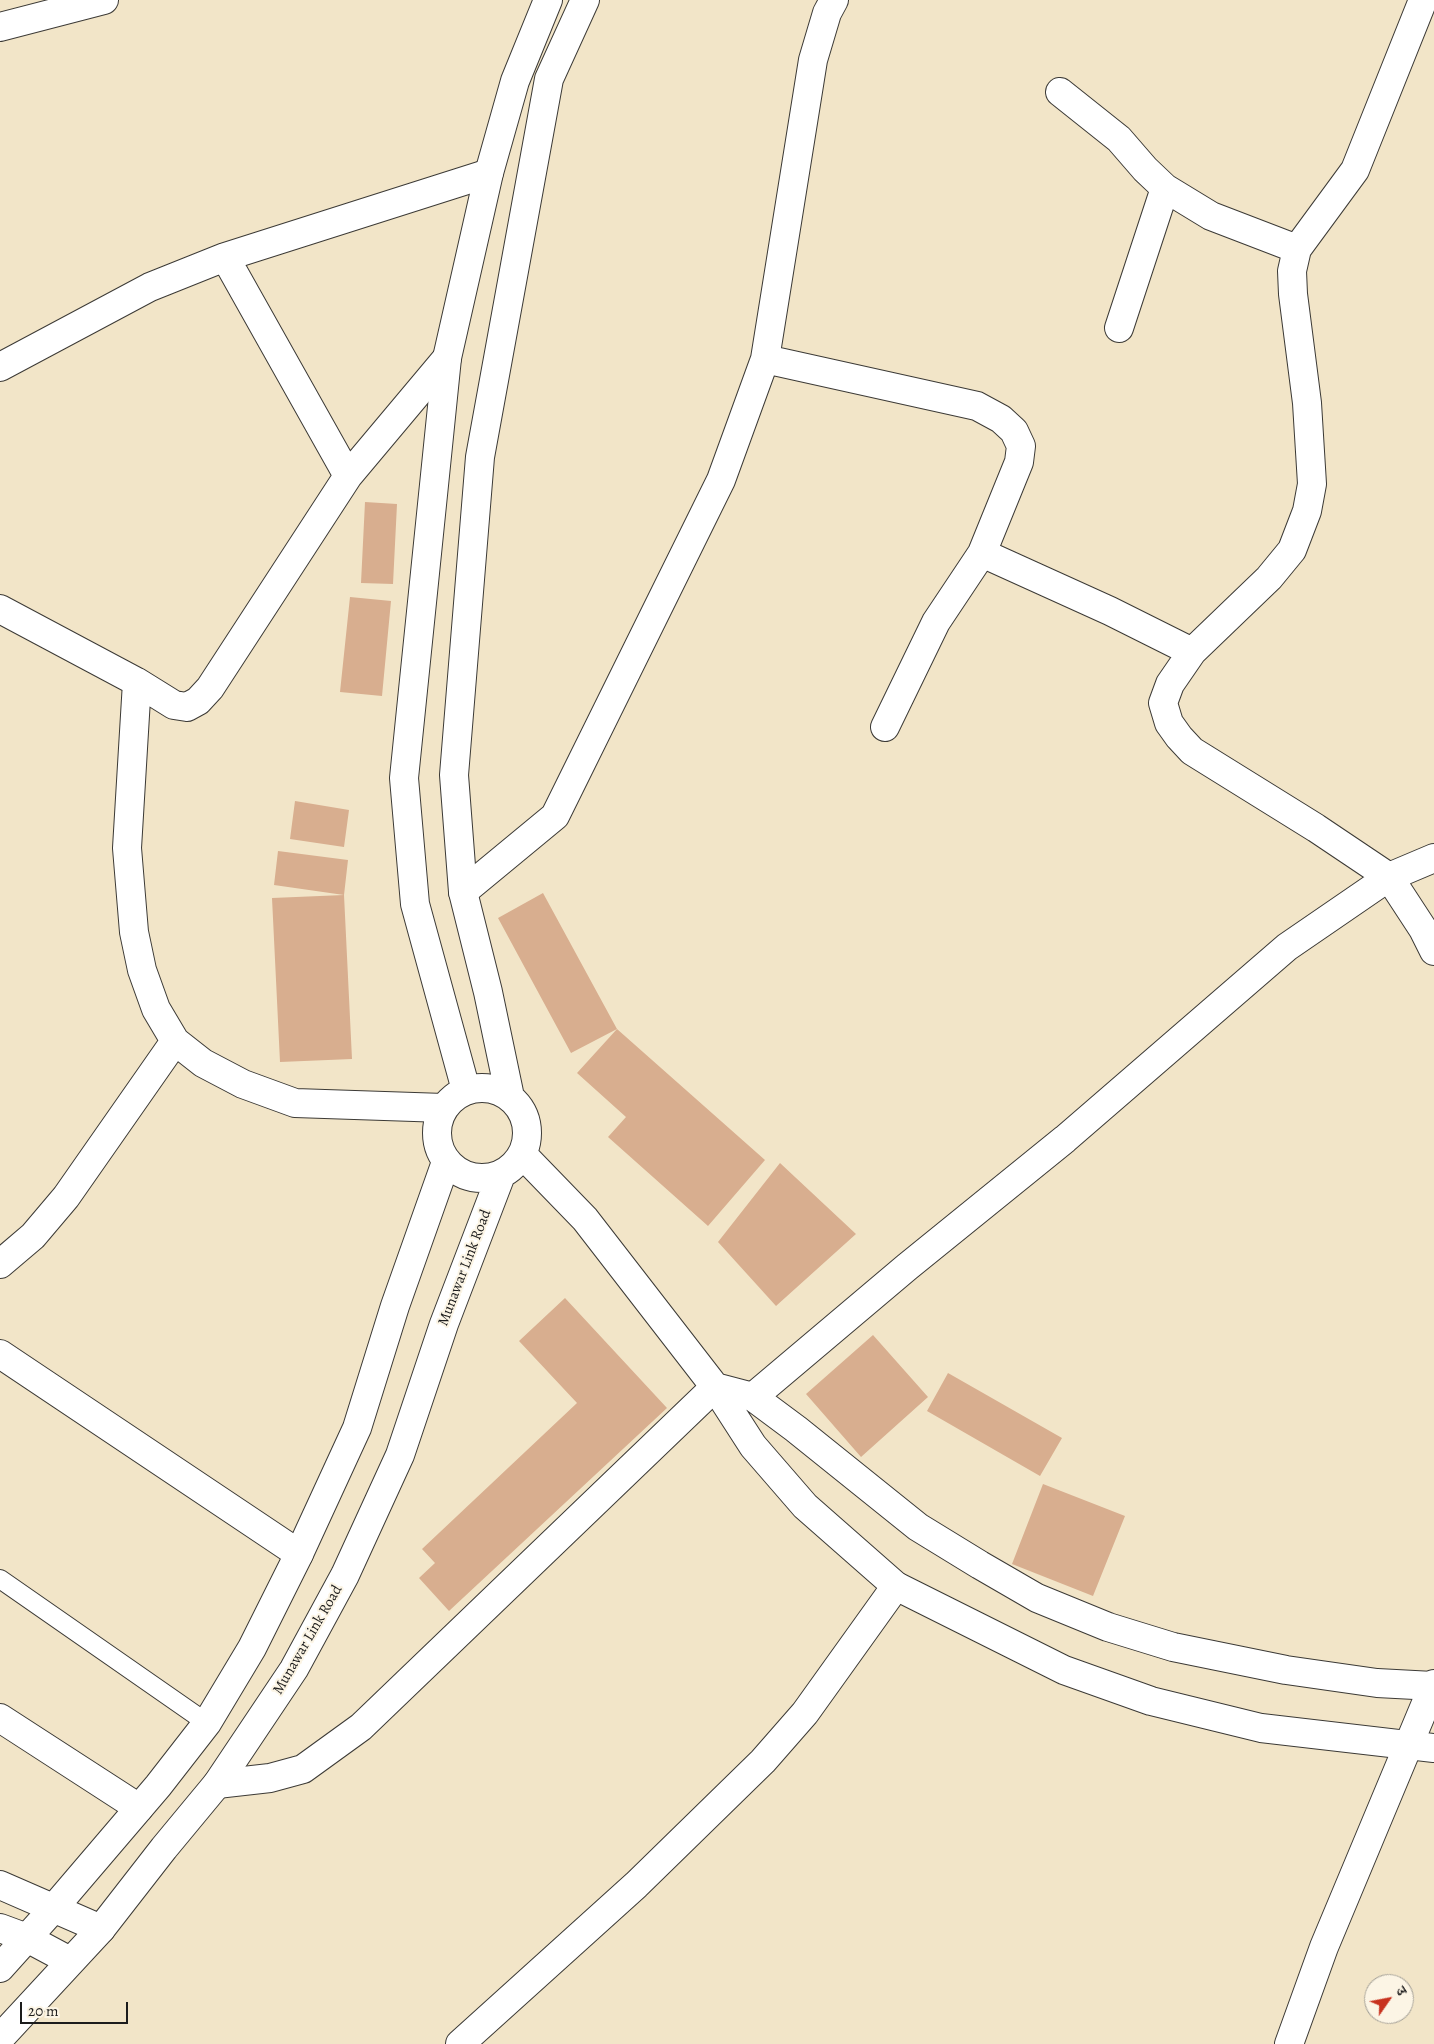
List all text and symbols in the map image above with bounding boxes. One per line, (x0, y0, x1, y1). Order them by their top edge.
street label: Munawar Link Road (435, 1207, 495, 1329)
street label: Munawar Link Road (269, 1582, 347, 1698)
north arrow (1364, 1974, 1414, 2024)
text: उ (1391, 1983, 1411, 1999)
scale bar (22, 1992, 130, 2024)
text: 20 m (28, 2001, 59, 2021)

